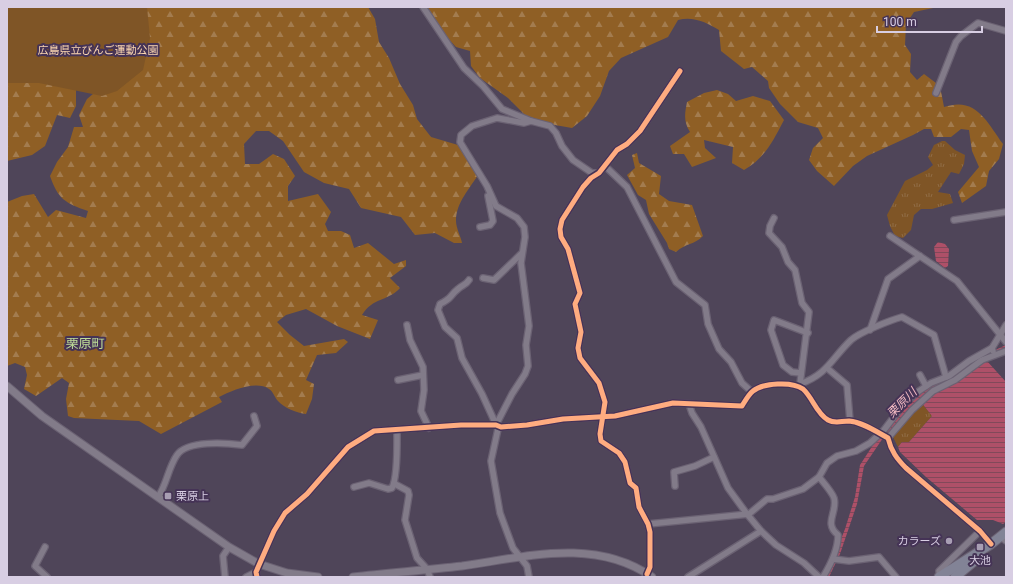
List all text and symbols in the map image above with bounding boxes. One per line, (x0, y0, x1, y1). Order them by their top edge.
scale bar (877, 8, 982, 34)
text: 100 m (883, 15, 917, 29)
park label: 広島県立びんご運動公園 (38, 44, 159, 57)
district label: 栗原町 (65, 336, 105, 351)
water label: 栗原川 (884, 384, 921, 421)
place label: 栗原上 (176, 490, 209, 503)
marker: 栗原上 (163, 491, 173, 501)
place label: カラーズ (898, 535, 941, 548)
marker: カラーズ (944, 536, 954, 546)
marker: 大池 (975, 542, 985, 552)
place label: 大池 (969, 554, 991, 567)

